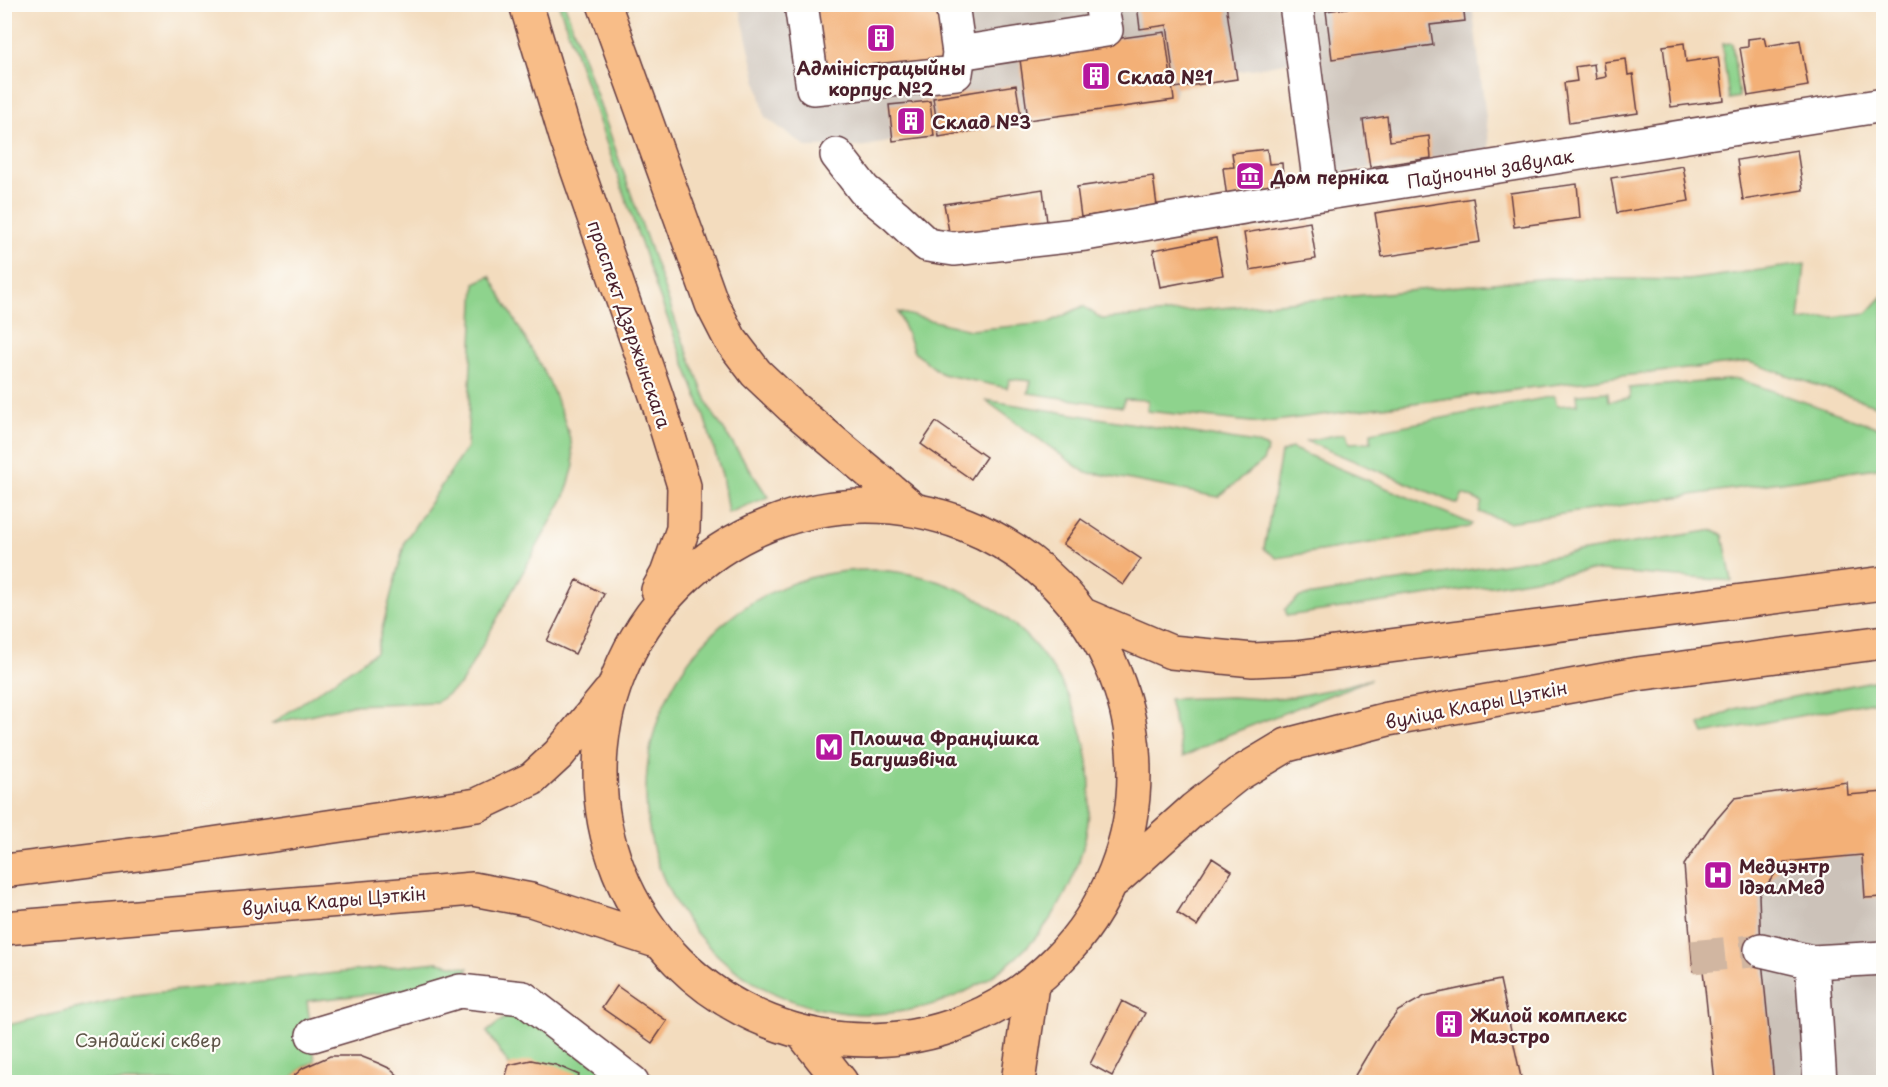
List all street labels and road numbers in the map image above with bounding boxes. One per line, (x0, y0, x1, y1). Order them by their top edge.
street label: Паўночны завулак (1405, 141, 1576, 195)
street label: праспект Дзяржынскага (582, 216, 679, 432)
street label: вуліца Клары Цэткін (1383, 673, 1569, 735)
street label: вуліца Клары Цэткін (241, 878, 427, 922)

